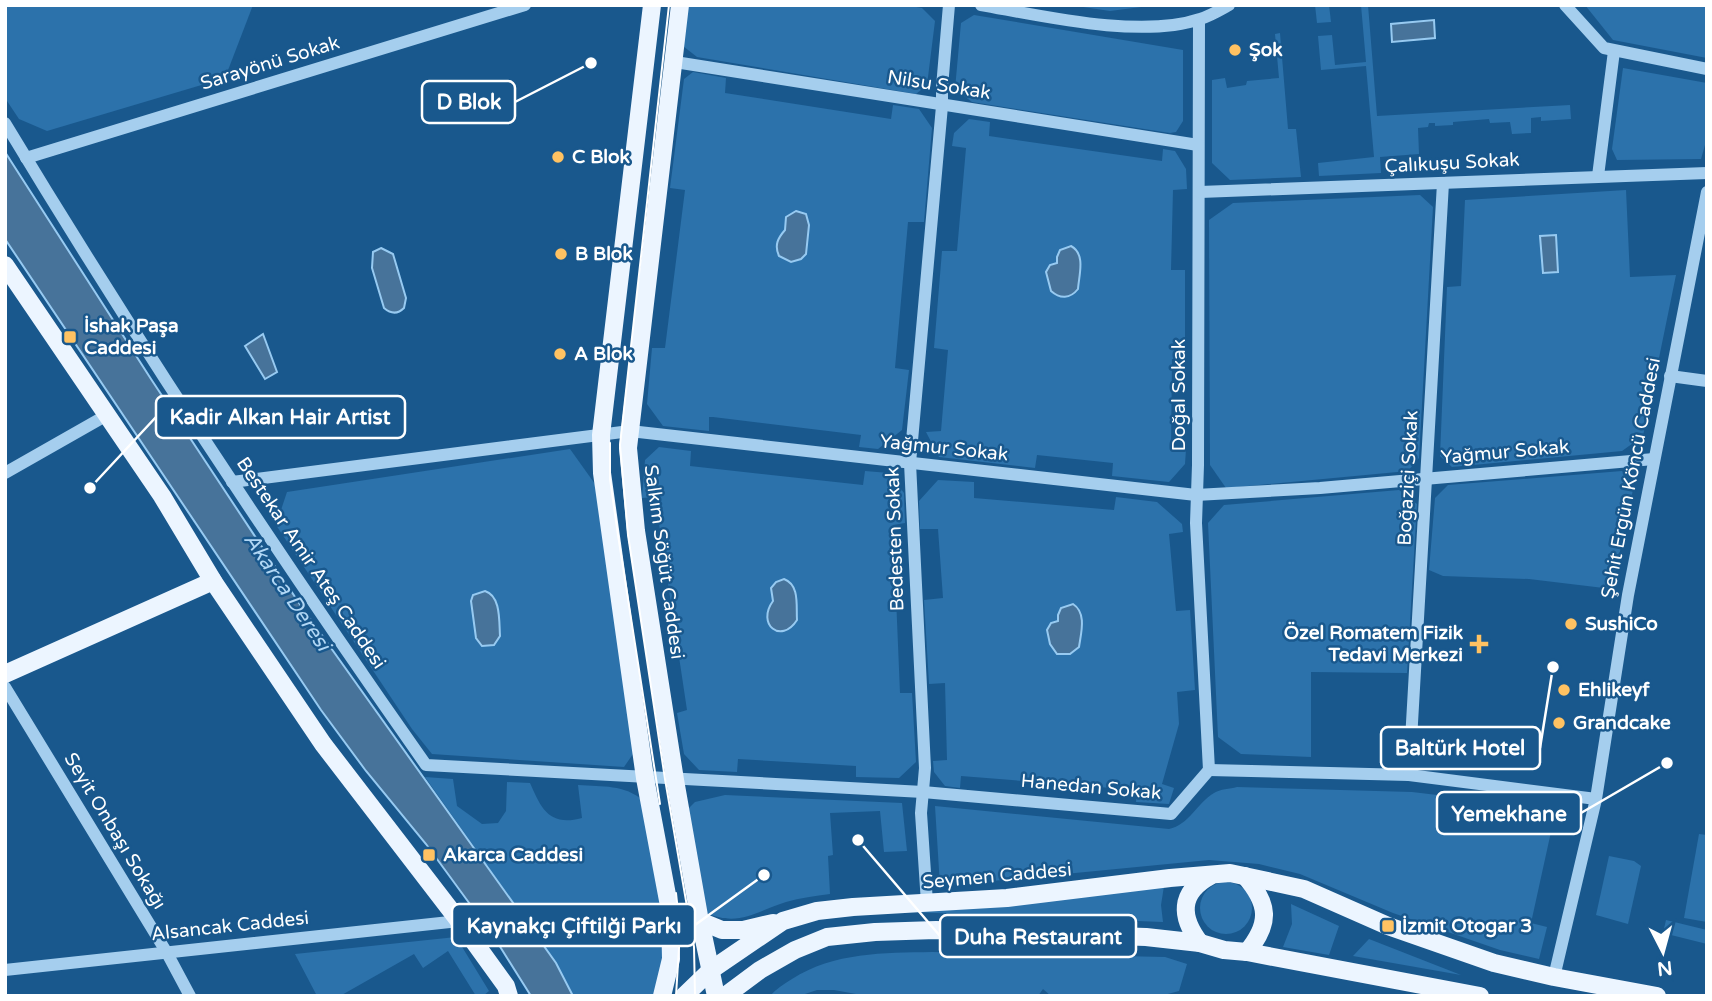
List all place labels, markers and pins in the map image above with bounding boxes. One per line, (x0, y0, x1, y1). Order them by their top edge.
place label: Şok (1249, 39, 1283, 62)
marker: Şok (1227, 42, 1243, 58)
callout: D Blok (422, 81, 515, 123)
place label: C Blok (572, 146, 630, 168)
marker: C Blok (550, 149, 566, 165)
place label: B Blok (575, 243, 633, 265)
marker: B Blok (553, 246, 569, 262)
place label: İshak Paşa Caddesi (84, 315, 179, 359)
marker: İshak Paşa Caddesi (62, 329, 78, 345)
place label: A Blok (574, 343, 633, 365)
marker: A Blok (552, 346, 568, 362)
callout: Kadir Alkan Hair Artist (156, 396, 405, 438)
place label: SushiCo (1585, 613, 1658, 635)
marker: SushiCo (1563, 616, 1579, 632)
place label: Özel Romatem Fizik Tedavi Merkezi (1284, 621, 1464, 666)
marker: Özel Romatem Fizik Tedavi Merkezi (1469, 634, 1489, 654)
place label: Ehlikeyf (1578, 679, 1650, 702)
marker: Ehlikeyf (1556, 682, 1572, 698)
place label: Grandcake (1573, 712, 1671, 734)
marker: Grandcake (1551, 715, 1567, 731)
callout: Baltürk Hotel (1381, 727, 1540, 769)
callout: Yemekhane (1437, 792, 1581, 834)
place label: Akarca Caddesi (443, 844, 583, 866)
marker: Akarca Caddesi (421, 847, 437, 863)
callout: Kaynakçı Çiftilği Parkı (452, 904, 695, 946)
callout: Duha Restaurant (940, 915, 1136, 957)
place label: İzmit Otogar 3 (1402, 915, 1532, 938)
marker: İzmit Otogar 3 (1380, 918, 1396, 934)

